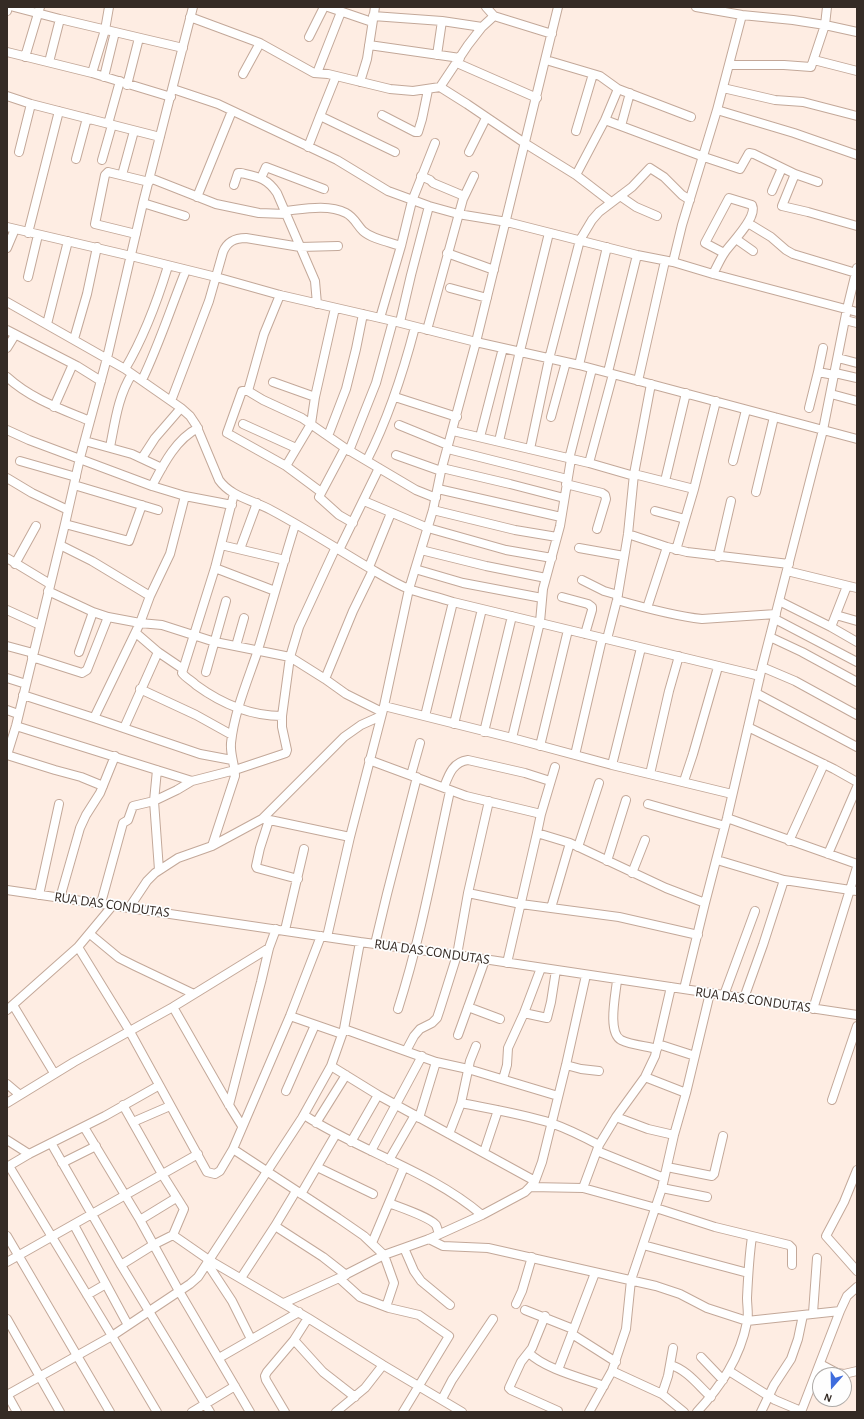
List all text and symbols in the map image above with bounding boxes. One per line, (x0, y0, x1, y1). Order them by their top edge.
street label: RUA DAS CONDUTAS (53, 889, 171, 921)
street label: RUA DAS CONDUTAS (373, 936, 491, 968)
street label: RUA DAS CONDUTAS (694, 984, 812, 1016)
north arrow (812, 1367, 852, 1407)
text: N (823, 1391, 834, 1404)

